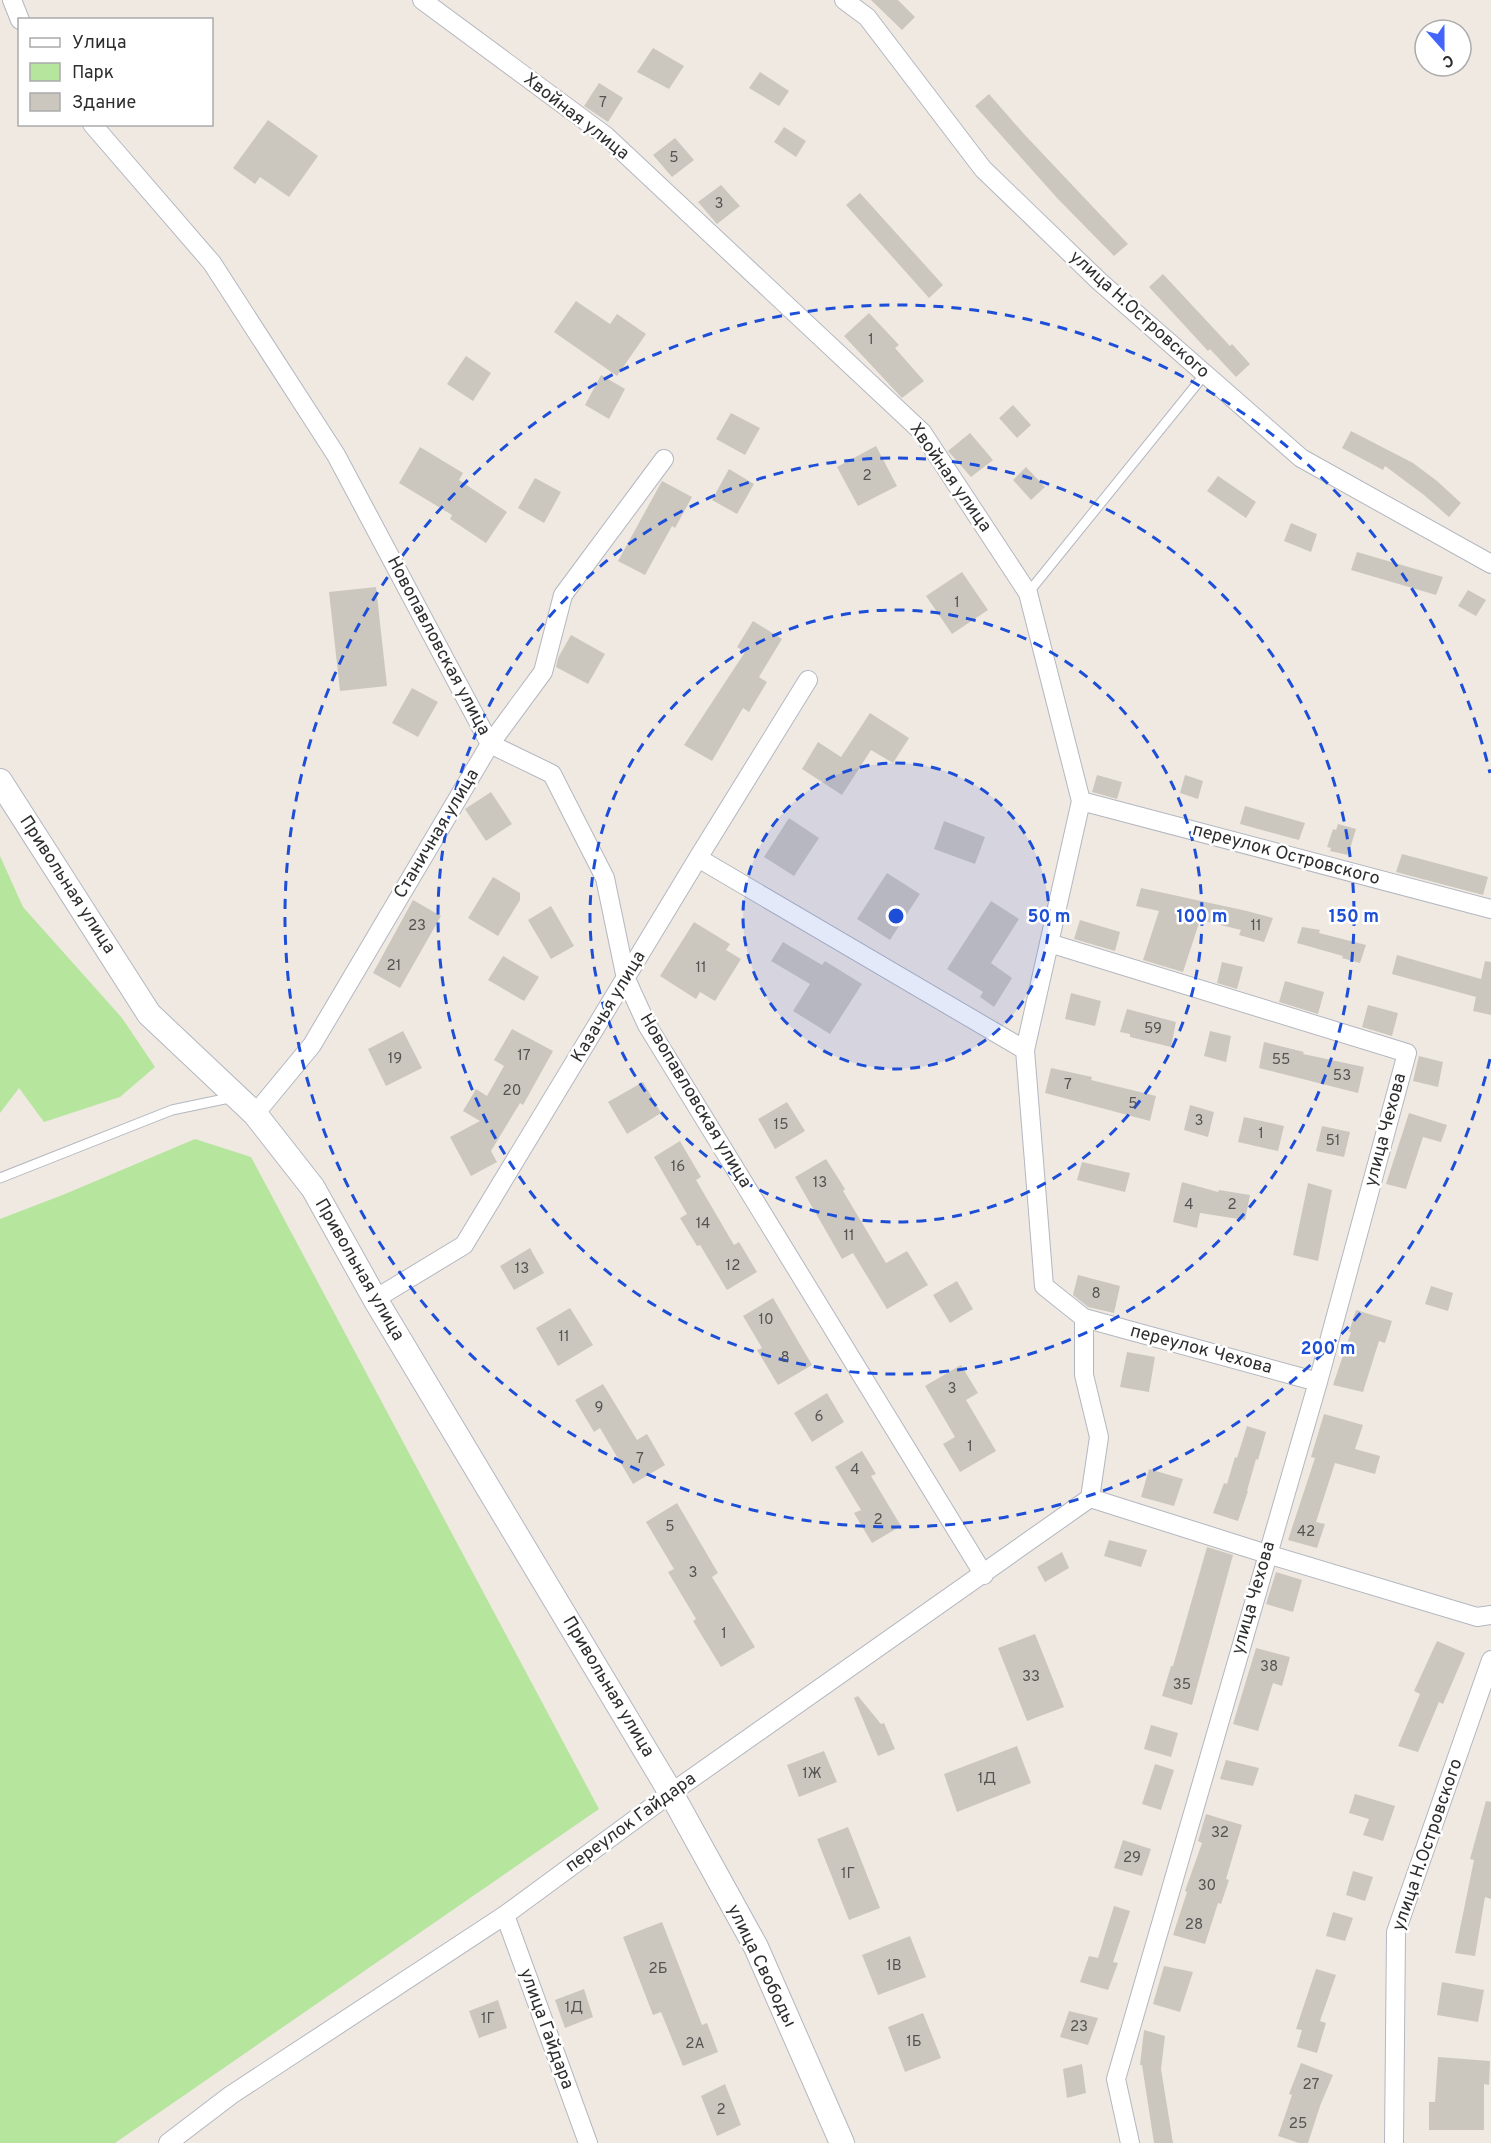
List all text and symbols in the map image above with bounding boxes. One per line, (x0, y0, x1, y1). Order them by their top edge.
legend (18, 18, 213, 126)
north arrow (1413, 18, 1473, 78)
text: Улица (72, 32, 126, 55)
text: С (1439, 49, 1456, 71)
text: Парк (72, 62, 114, 85)
street label: Хвойная улица (518, 68, 634, 166)
text: Здание (72, 92, 136, 115)
house number: 7 (599, 94, 607, 113)
house number: 5 (669, 149, 679, 168)
house number: 3 (714, 195, 724, 214)
street label: улица Н.Островского (1064, 246, 1214, 384)
house number: 1 (868, 331, 874, 350)
street label: Хвойная улица (904, 419, 996, 537)
house number: 2 (862, 467, 872, 486)
street label: Новопавловская улица (381, 552, 495, 740)
house number: 1 (954, 594, 960, 613)
street label: Станичная улица (389, 765, 485, 903)
street label: Привольная улица (14, 811, 120, 959)
street label: переулок Островского (1190, 819, 1382, 891)
centre of rings (886, 906, 906, 926)
text: 50 m (1027, 906, 1071, 929)
text: 100 m (1176, 906, 1228, 929)
text: 150 m (1329, 906, 1379, 929)
house number: 23 (408, 917, 426, 936)
house number: 11 (1250, 917, 1262, 936)
street label: Казачья улица (567, 947, 651, 1067)
house number: 21 (387, 957, 401, 976)
house number: 11 (695, 959, 707, 978)
street label: Новопавловская улица (634, 1009, 756, 1193)
house number: 59 (1144, 1020, 1162, 1039)
house number: 17 (517, 1047, 531, 1066)
house number: 19 (388, 1050, 402, 1069)
house number: 55 (1272, 1051, 1290, 1070)
house number: 53 (1333, 1067, 1351, 1086)
street label: улица Чехова (1360, 1071, 1412, 1189)
house number: 7 (1064, 1076, 1072, 1095)
house number: 20 (503, 1082, 521, 1101)
house number: 5 (1128, 1095, 1138, 1114)
house number: 3 (1194, 1112, 1204, 1131)
house number: 15 (774, 1116, 788, 1135)
house number: 1 (1258, 1125, 1264, 1144)
house number: 51 (1326, 1132, 1340, 1151)
house number: 16 (671, 1158, 685, 1177)
house number: 13 (813, 1174, 827, 1193)
street label: Привольная улица (309, 1195, 409, 1345)
house number: 4 (1184, 1196, 1194, 1215)
house number: 2 (1227, 1196, 1237, 1215)
house number: 14 (696, 1215, 710, 1234)
house number: 11 (843, 1227, 855, 1246)
house number: 12 (726, 1257, 740, 1276)
house number: 13 (515, 1260, 529, 1279)
house number: 8 (1091, 1285, 1101, 1304)
house number: 10 (758, 1311, 774, 1330)
street label: переулок Чехова (1127, 1320, 1275, 1380)
house number: 11 (558, 1328, 570, 1347)
text: 200 m (1300, 1338, 1356, 1361)
house number: 8 (780, 1349, 790, 1368)
house number: 3 (947, 1380, 957, 1399)
house number: 9 (595, 1399, 603, 1418)
house number: 6 (815, 1408, 824, 1427)
house number: 1 (967, 1438, 973, 1457)
house number: 7 (636, 1450, 644, 1469)
house number: 4 (850, 1461, 860, 1480)
house number: 2 (873, 1511, 883, 1530)
house number: 5 (665, 1518, 675, 1537)
house number: 42 (1297, 1523, 1315, 1542)
street label: улица Чехова (1227, 1539, 1281, 1657)
house number: 3 (688, 1564, 698, 1583)
street label: Привольная улица (557, 1612, 659, 1762)
house number: 1 (721, 1625, 727, 1644)
house number: 38 (1260, 1658, 1278, 1677)
house number: 33 (1022, 1668, 1040, 1687)
house number: 35 (1173, 1676, 1191, 1695)
street label: улица Н.Островского (1388, 1756, 1468, 1934)
house number: 1Ж (802, 1765, 822, 1784)
street label: переулок Гайдара (561, 1768, 701, 1878)
house number: 1Д (978, 1770, 996, 1789)
house number: 32 (1211, 1824, 1229, 1843)
house number: 29 (1123, 1849, 1141, 1868)
house number: 1Г (841, 1865, 855, 1884)
house number: 30 (1198, 1877, 1216, 1896)
street label: улица Свободы (721, 1901, 801, 2031)
house number: 28 (1185, 1916, 1203, 1935)
house number: 1В (886, 1957, 902, 1976)
house number: 2Б (648, 1960, 668, 1979)
street label: улица Гайдара (513, 1965, 579, 2093)
house number: 1Д (565, 1999, 583, 2018)
house number: 1Г (481, 2010, 495, 2029)
house number: 23 (1070, 2018, 1088, 2037)
house number: 1Б (906, 2033, 922, 2052)
house number: 2А (685, 2035, 705, 2054)
house number: 27 (1303, 2076, 1320, 2095)
house number: 2 (716, 2101, 726, 2120)
house number: 25 (1289, 2115, 1307, 2134)

